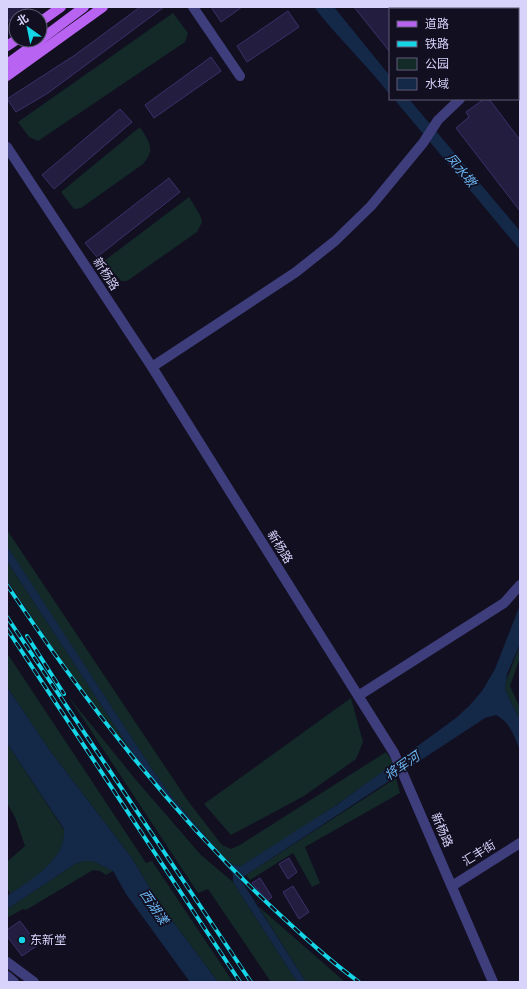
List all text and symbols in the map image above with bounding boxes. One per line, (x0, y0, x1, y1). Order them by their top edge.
north arrow (8, 8, 48, 48)
legend (389, 8, 519, 100)
text: 北 (14, 11, 31, 28)
text: 道路 (425, 16, 449, 32)
text: 铁路 (425, 36, 449, 52)
text: 公园 (425, 56, 449, 72)
text: 水域 (425, 76, 449, 92)
water label: 凤水墩 (442, 150, 481, 192)
street label: 新杨路 (89, 255, 123, 293)
street label: 新杨路 (264, 527, 296, 567)
water label: 将军河 (381, 746, 425, 784)
street label: 新杨路 (428, 810, 456, 850)
street label: 汇丰街 (459, 837, 499, 869)
water label: 西湖漾 (136, 886, 173, 929)
place label: 东新堂 (30, 932, 66, 948)
marker: 东新堂 (17, 935, 27, 945)

